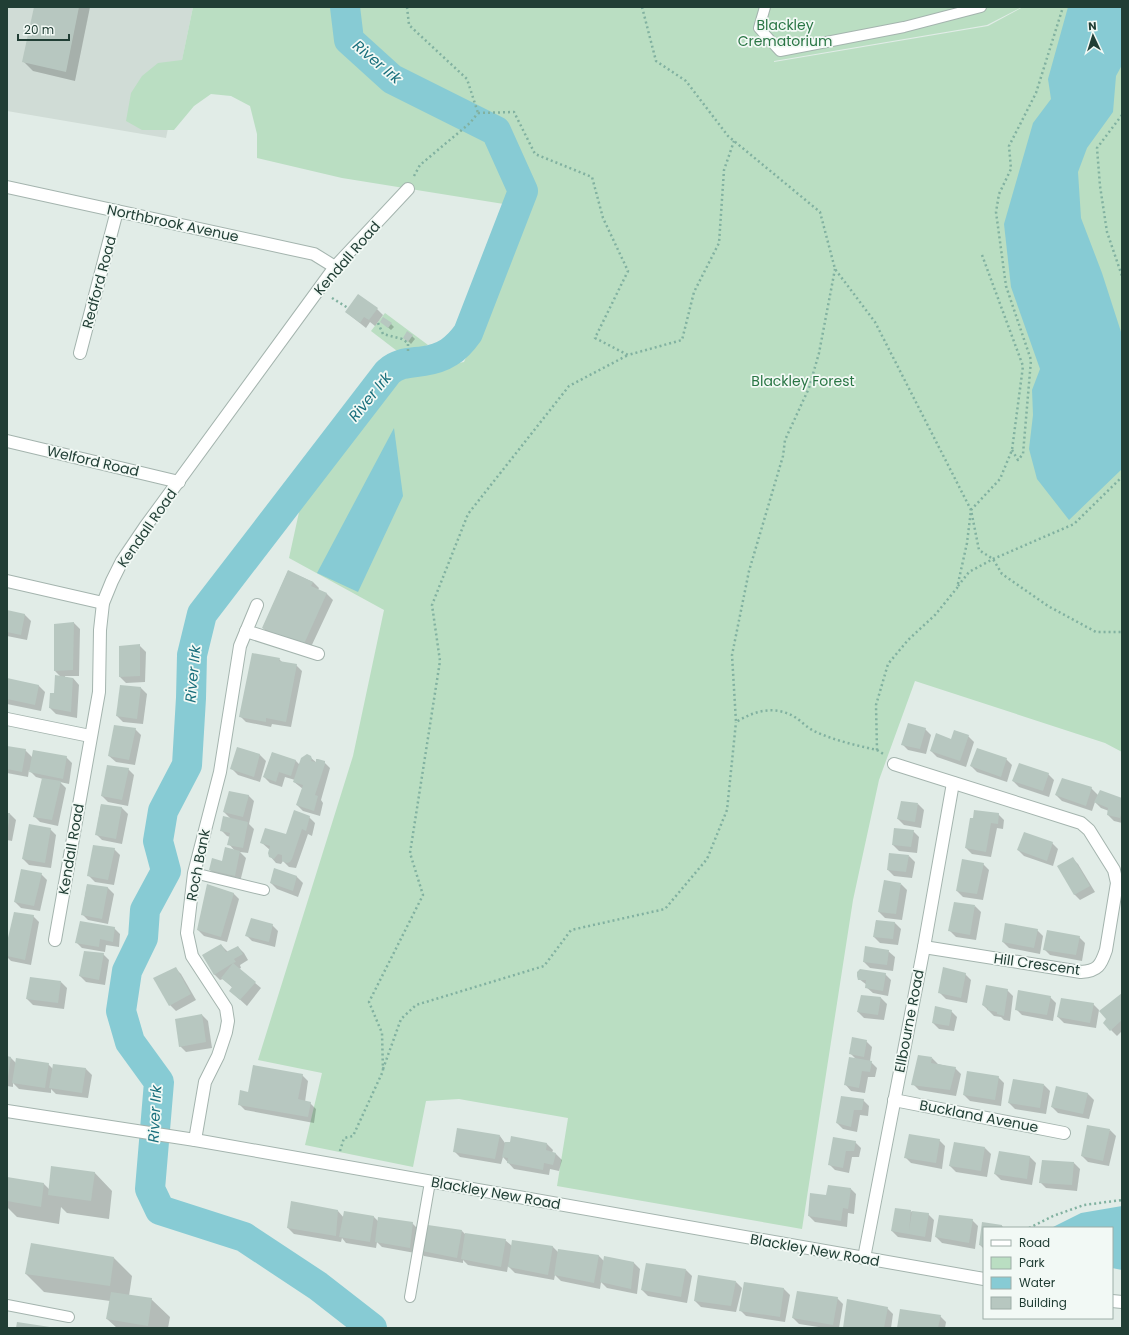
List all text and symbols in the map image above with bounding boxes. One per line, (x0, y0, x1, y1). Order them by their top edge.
park label: Blackley Crematorium (738, 15, 832, 51)
scale bar (18, 16, 69, 42)
north arrow (1073, 16, 1113, 56)
text: N (1088, 18, 1097, 34)
text: 20 m (24, 21, 54, 38)
water label: River Irk (349, 35, 407, 89)
street label: Northbrook Avenue (105, 199, 241, 247)
street label: Kendall Road (309, 217, 385, 299)
street label: Redford Road (77, 234, 121, 330)
water label: River Irk (343, 367, 397, 426)
park label: Blackley Forest (751, 371, 855, 391)
street label: Welford Road (45, 441, 141, 481)
street label: Kendall Road (112, 485, 182, 571)
water label: River Irk (180, 643, 206, 704)
street label: Kendall Road (53, 802, 89, 896)
street label: Roch Bank (181, 827, 215, 903)
street label: Hill Crescent (993, 948, 1081, 980)
street label: Ellbourne Road (889, 968, 929, 1074)
water label: River Irk (143, 1083, 167, 1143)
street label: Buckland Avenue (918, 1095, 1041, 1137)
street label: Blackley New Road (430, 1172, 562, 1214)
legend (983, 1227, 1113, 1319)
street label: Blackley New Road (749, 1229, 881, 1271)
text: Road (1019, 1234, 1050, 1251)
text: Park (1019, 1254, 1046, 1271)
text: Water (1019, 1274, 1056, 1291)
text: Building (1019, 1294, 1067, 1311)

